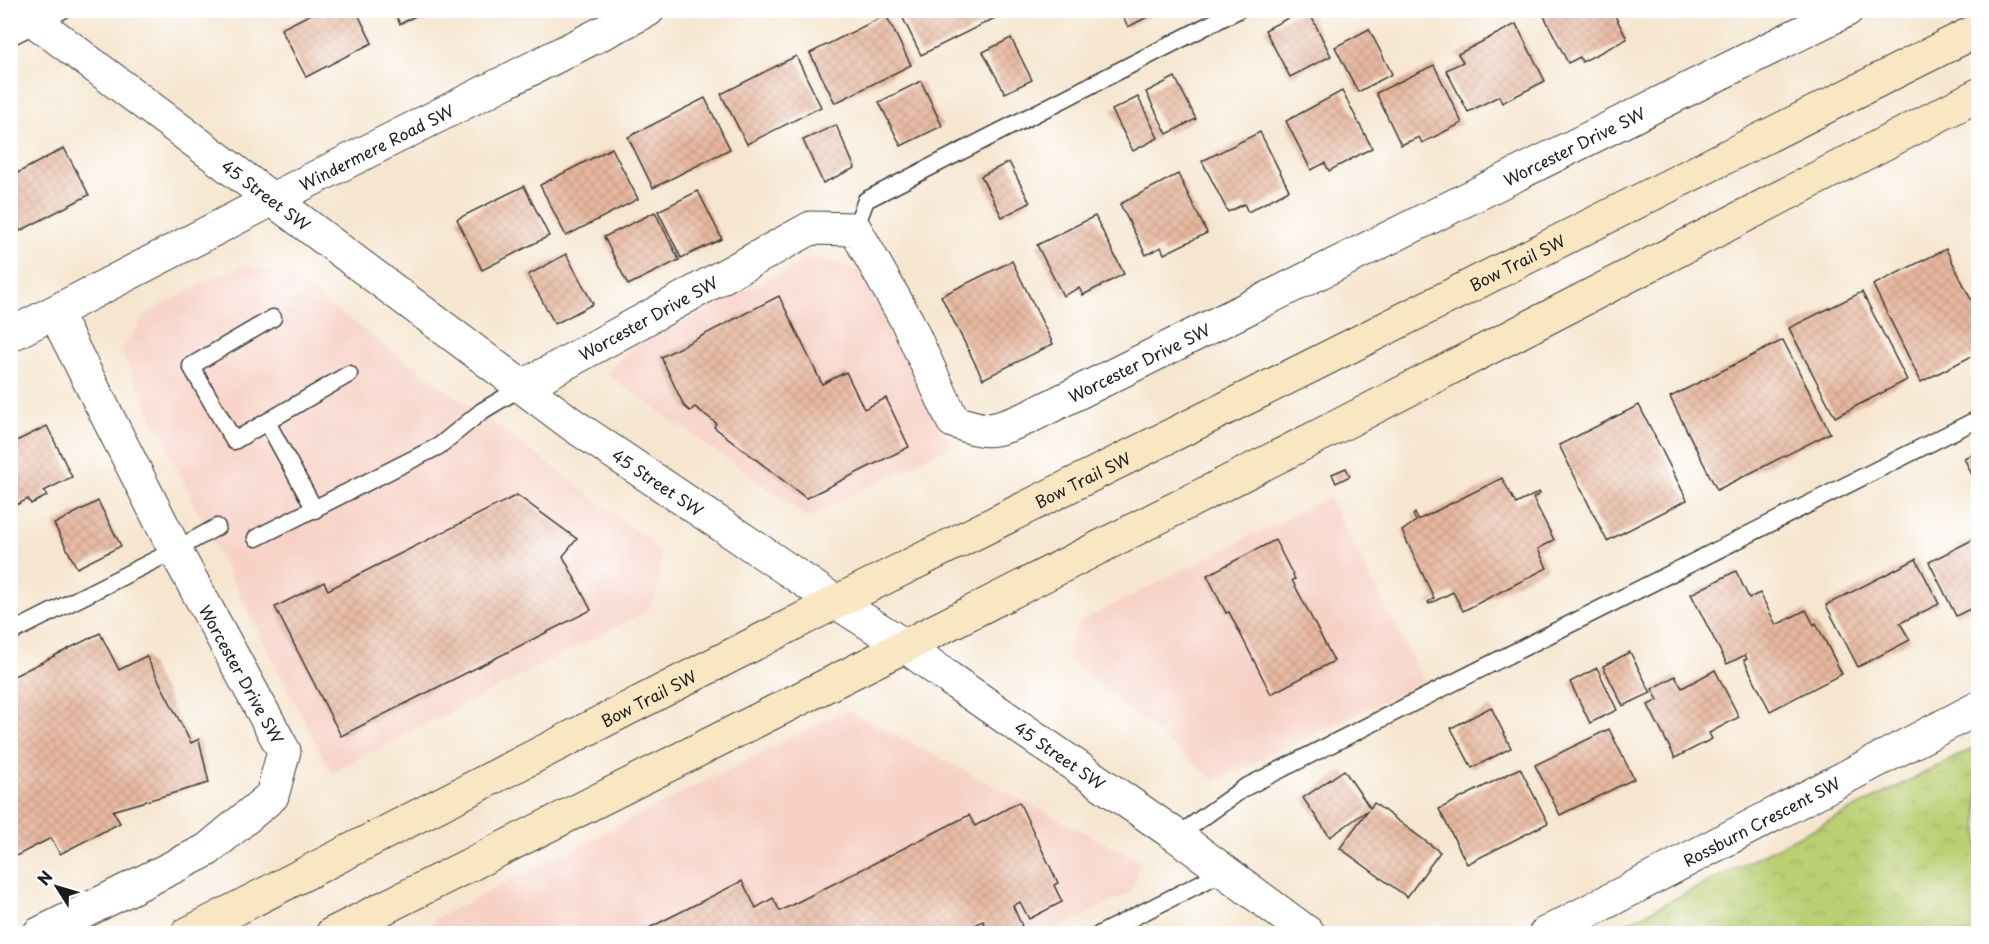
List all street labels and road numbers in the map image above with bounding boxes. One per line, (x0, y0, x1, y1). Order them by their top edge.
street label: Windermere Road SW (295, 98, 458, 196)
street label: Worcester Drive SW (1499, 100, 1649, 191)
street label: 45 Street SW (217, 154, 316, 236)
street label: Bow Trail SW (1465, 228, 1570, 296)
street label: Worcester Drive SW (574, 270, 722, 366)
street label: Worcester Drive SW (1064, 317, 1214, 408)
street label: 45 Street SW (608, 443, 709, 522)
street label: Bow Trail SW (1030, 445, 1135, 514)
street label: Worcester Drive SW (194, 600, 290, 748)
street label: Bow Trail SW (596, 663, 701, 733)
street label: 45 Street SW (1010, 715, 1110, 795)
street label: Rossburn Crescent SW (1679, 770, 1844, 872)

